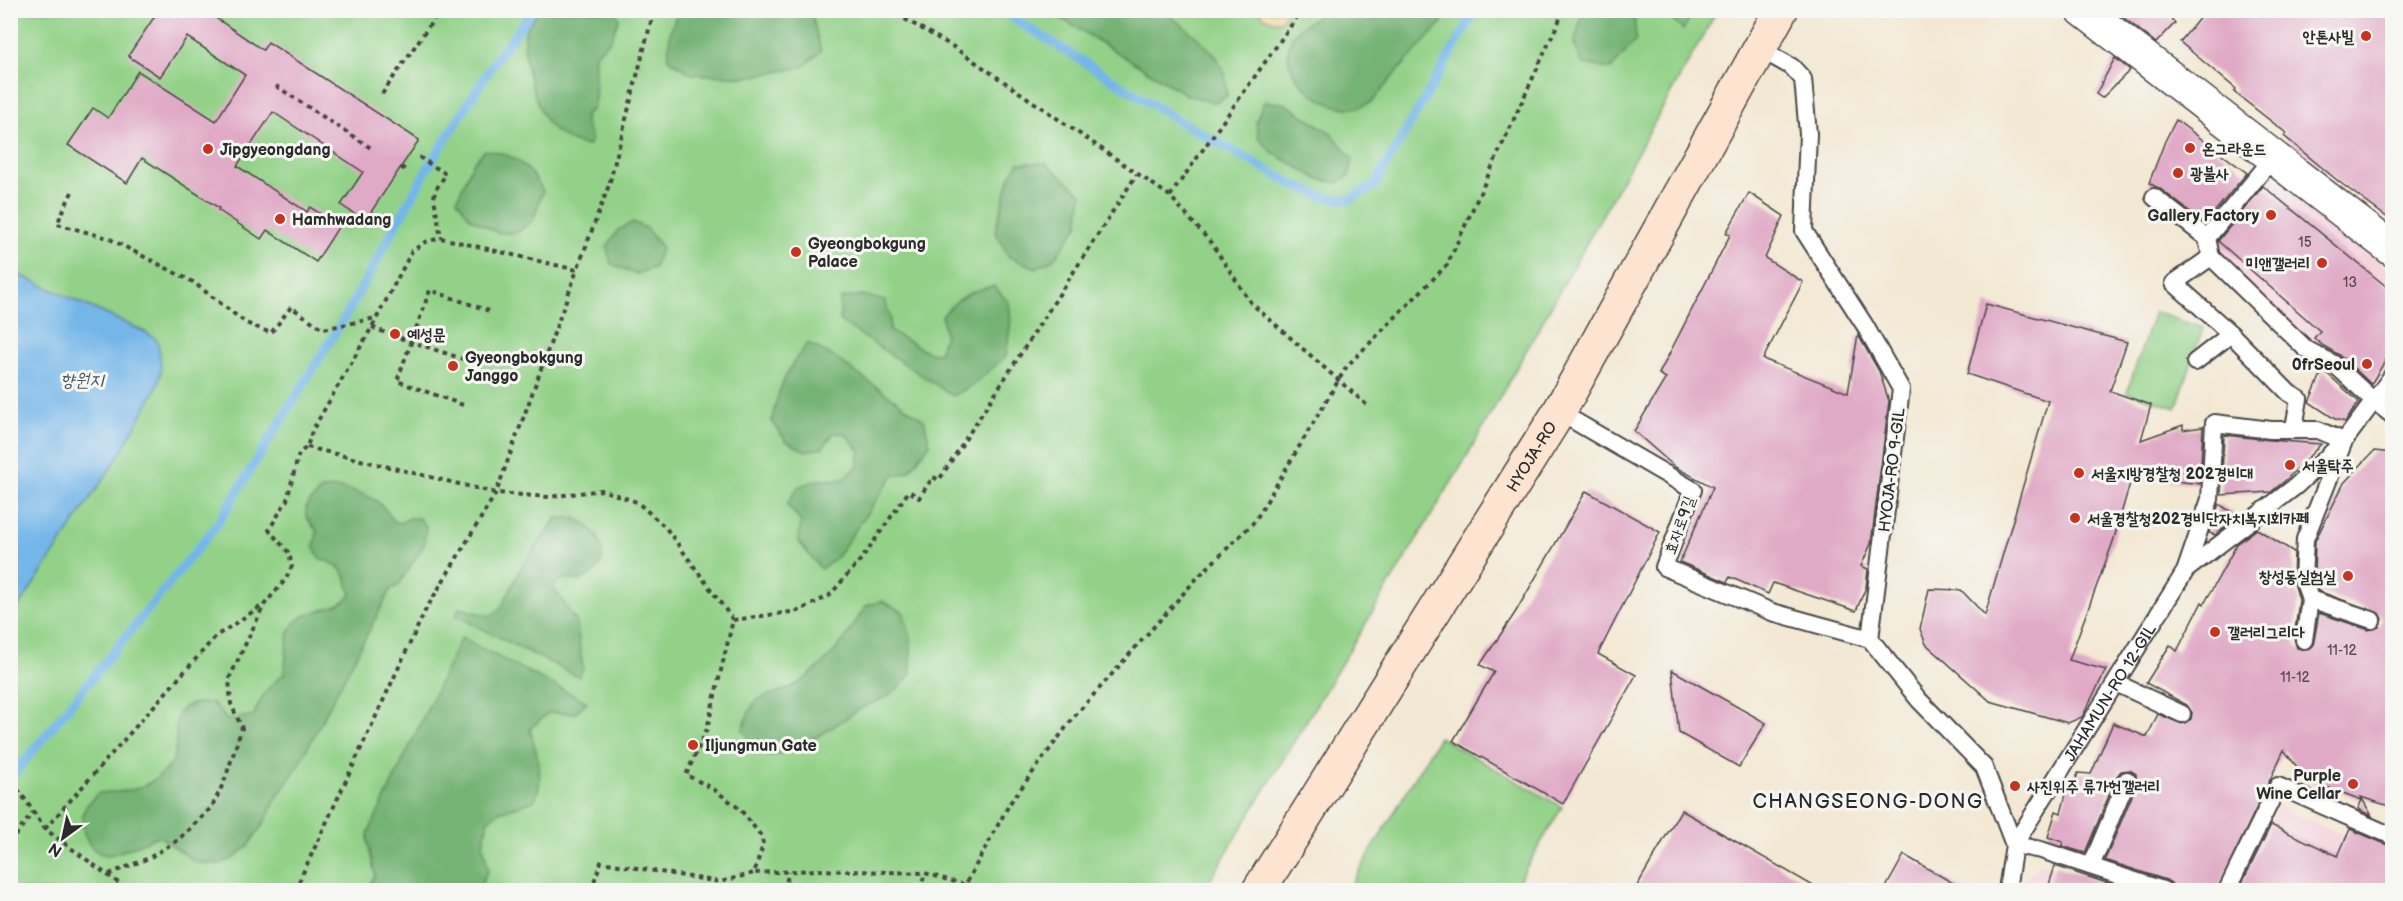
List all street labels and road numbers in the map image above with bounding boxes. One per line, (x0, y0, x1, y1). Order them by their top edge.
street label: HYOJA-RO 9-GIL (1875, 406, 1910, 533)
street label: HYOJA-RO (1503, 418, 1562, 496)
street label: 효자로9길 (1661, 494, 1700, 557)
street label: JAHAMUN-RO 12-GIL (2061, 620, 2161, 765)

